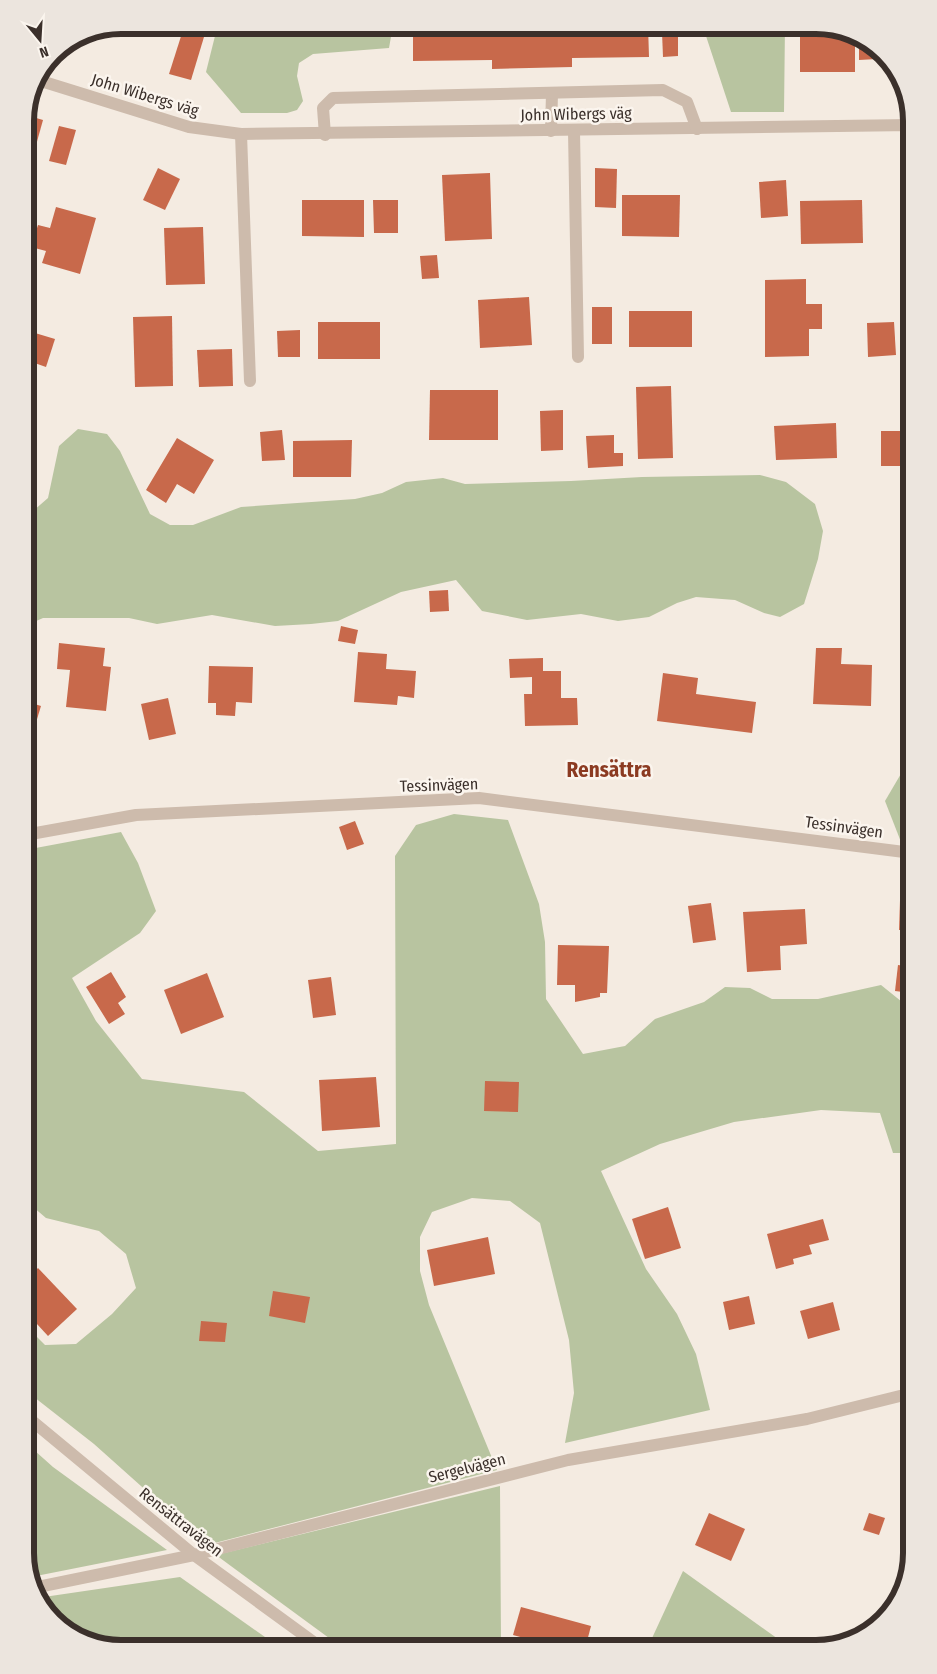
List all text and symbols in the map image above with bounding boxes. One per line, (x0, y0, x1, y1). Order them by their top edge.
north arrow (15, 15, 65, 65)
text: N (37, 43, 50, 61)
street label: John Wibergs väg (89, 70, 201, 120)
street label: John Wibergs väg (520, 104, 632, 124)
district label: Rensättra (567, 757, 651, 783)
street label: Tessinvägen (399, 774, 479, 796)
street label: Tessinvägen (804, 812, 884, 842)
street label: Sergelvägen (427, 1449, 507, 1487)
street label: Rensättravägen (135, 1484, 227, 1560)

